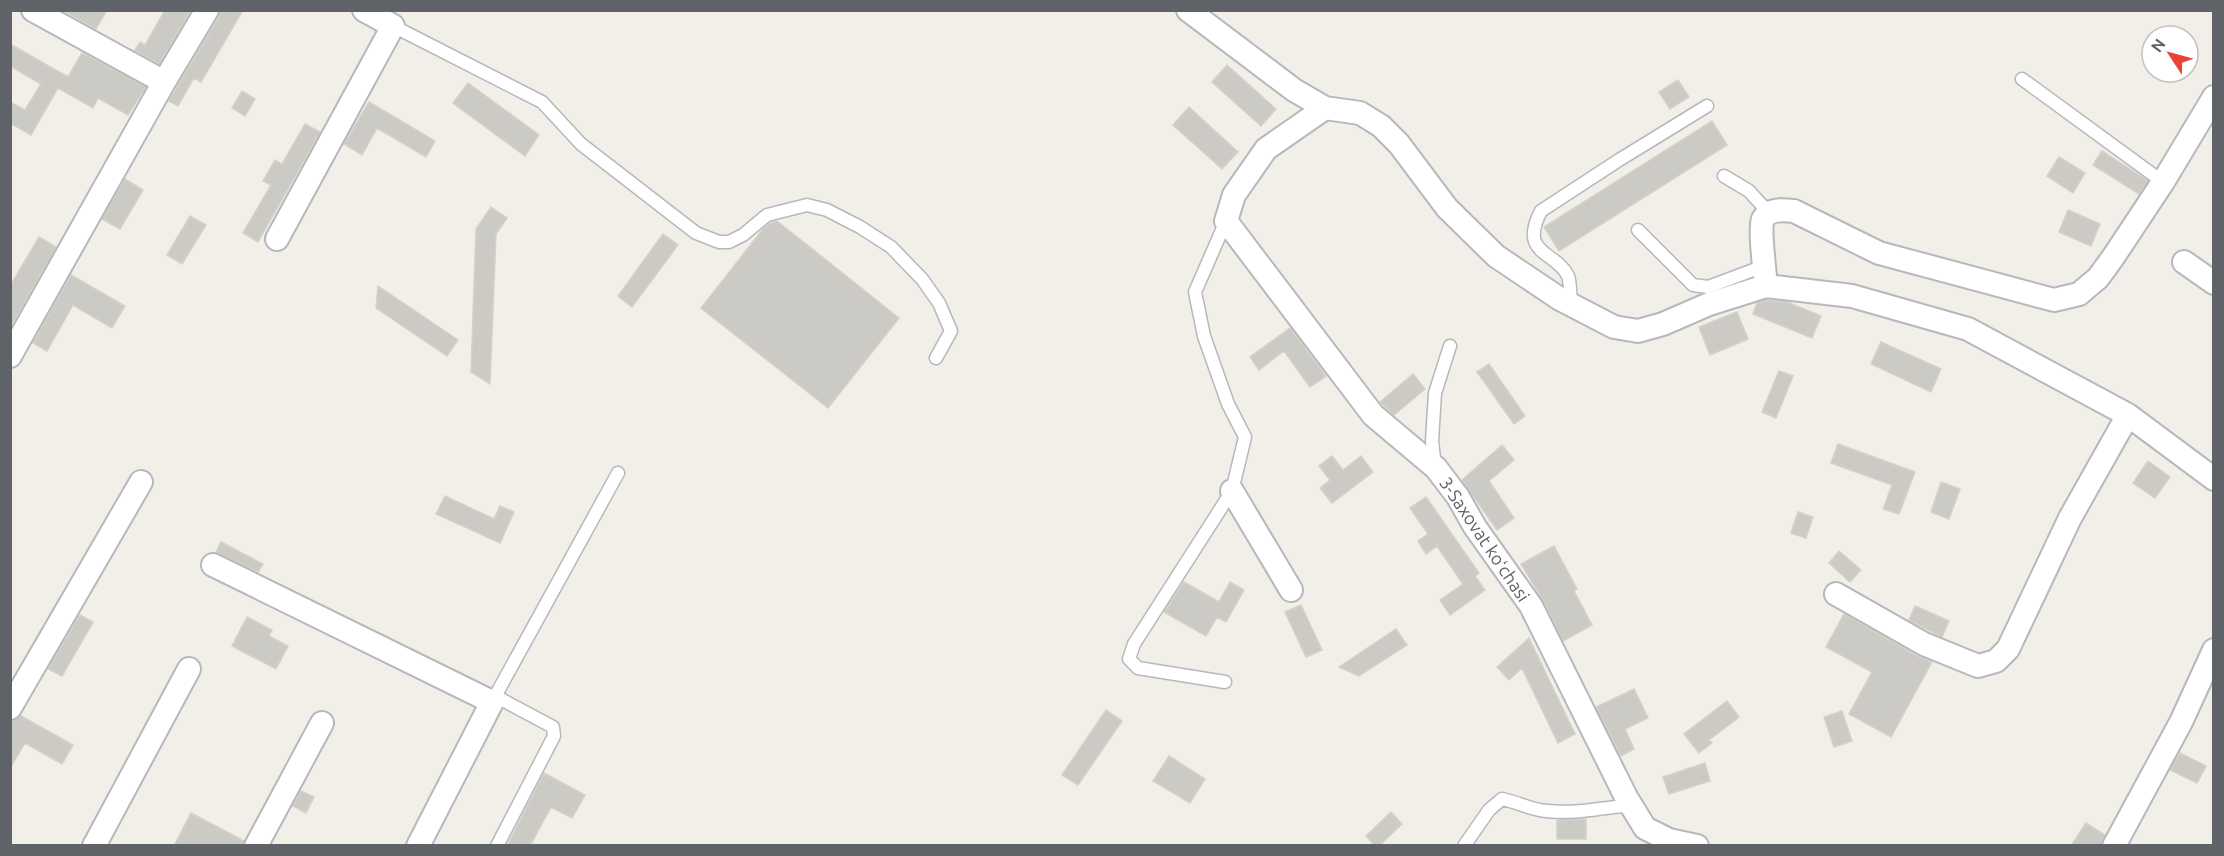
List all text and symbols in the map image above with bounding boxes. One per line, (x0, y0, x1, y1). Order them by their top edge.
north arrow (2140, 24, 2200, 84)
text: N (2147, 35, 2169, 55)
street label: 3-Saxovat koʻchasi (1436, 473, 1534, 605)

